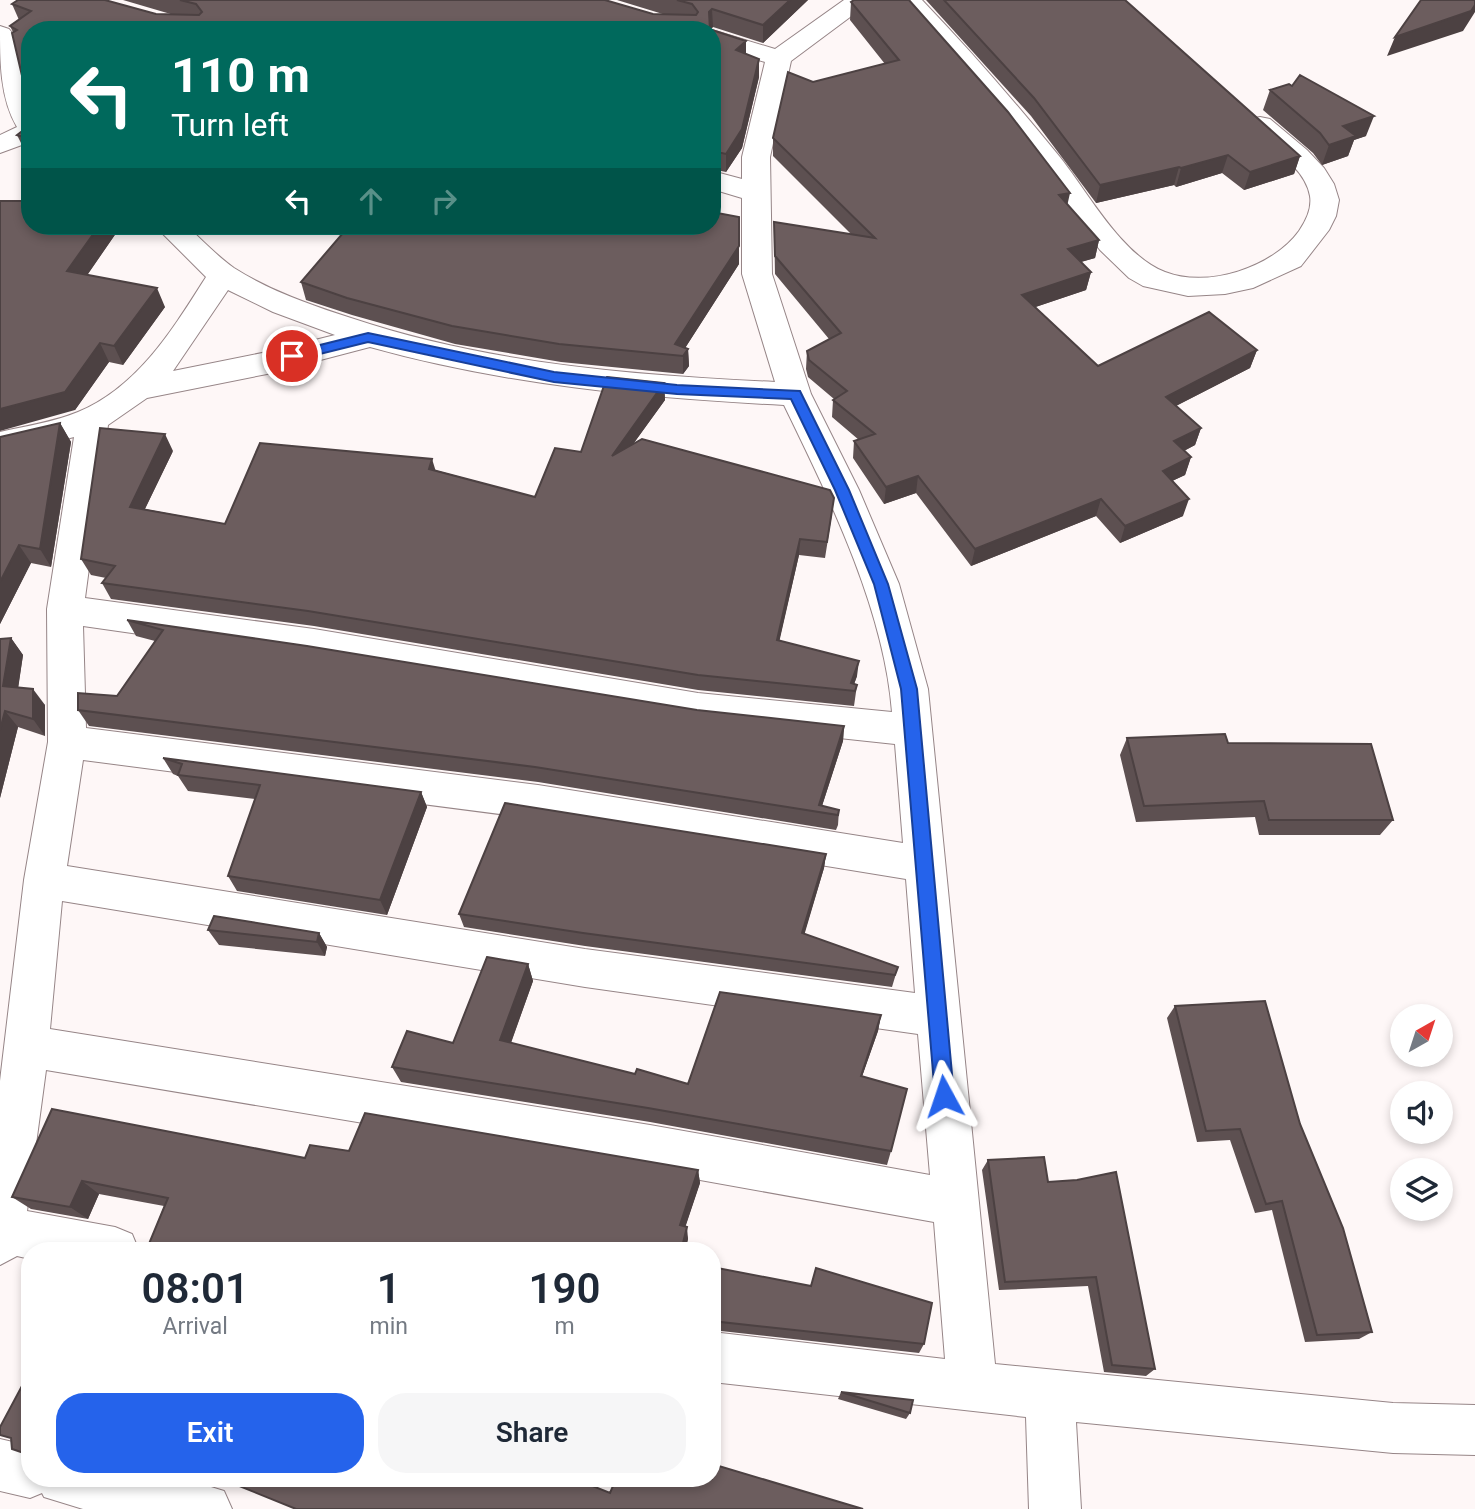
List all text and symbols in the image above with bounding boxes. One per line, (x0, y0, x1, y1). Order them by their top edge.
text: 110 m (171, 47, 310, 104)
icon: left (56, 49, 147, 140)
text: Turn left (171, 106, 289, 144)
icon: left (279, 182, 317, 220)
icon: ahead (352, 182, 390, 220)
icon: right (425, 182, 463, 220)
pin (262, 326, 322, 386)
icon: arrive (273, 337, 311, 375)
north arrow (1390, 1004, 1452, 1068)
map controls (1390, 1004, 1453, 1221)
position arrow (907, 1059, 981, 1133)
button: sound (1390, 1081, 1453, 1144)
button: layers (1390, 1158, 1453, 1221)
text: 08:01 (142, 1264, 249, 1313)
text: 1 (377, 1264, 401, 1313)
text: 190 (528, 1264, 600, 1313)
text: Arrival (163, 1313, 228, 1340)
text: min (369, 1313, 408, 1340)
text: m (554, 1313, 575, 1340)
button: Exit (56, 1393, 364, 1473)
button: Share (378, 1393, 686, 1473)

